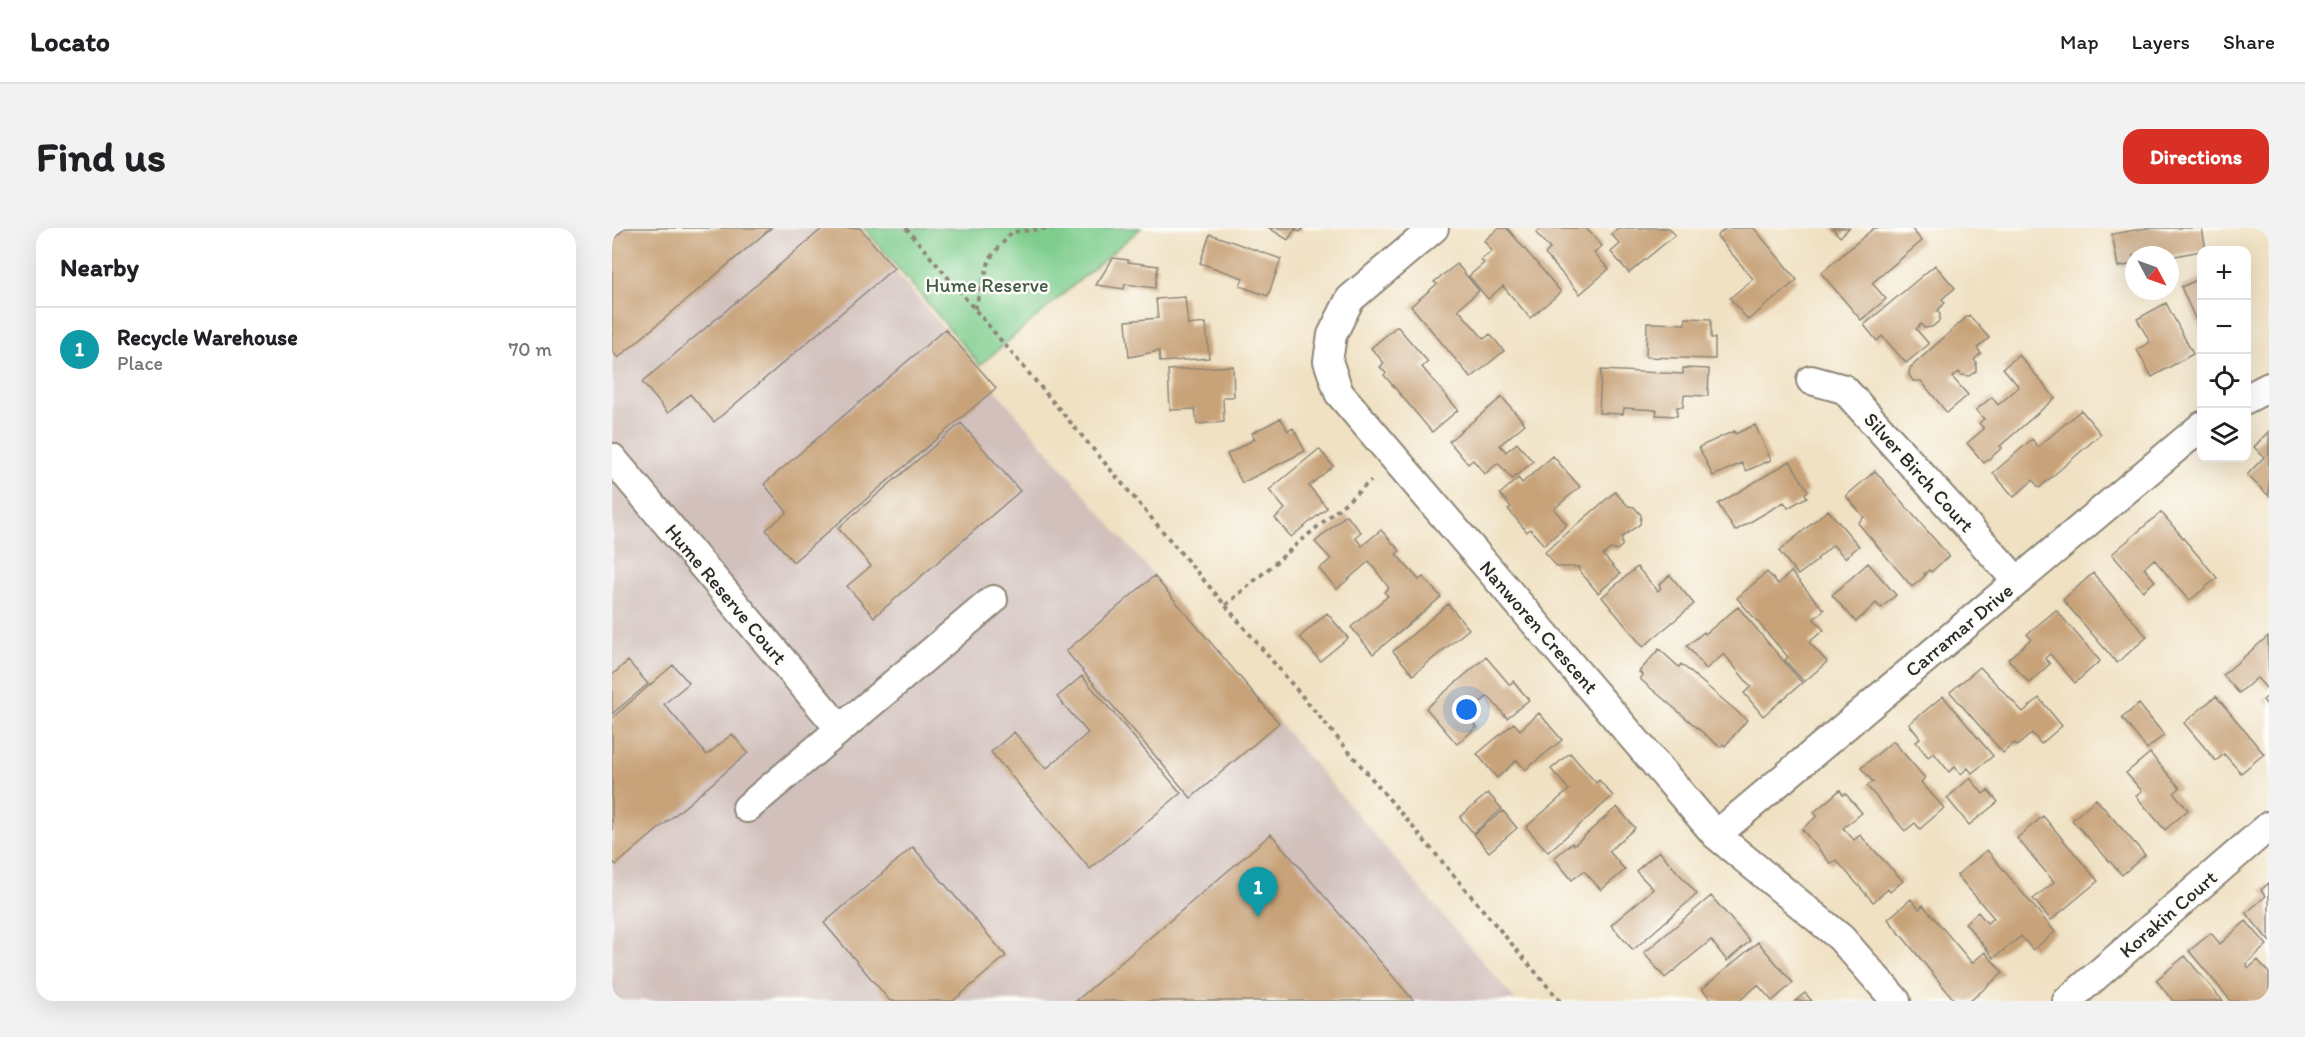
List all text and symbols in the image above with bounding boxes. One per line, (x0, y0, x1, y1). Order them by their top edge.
text: Locato (30, 24, 110, 58)
text: Map (2060, 29, 2099, 54)
text: Layers (2132, 29, 2190, 54)
text: Share (2223, 29, 2275, 54)
button: Directions (2123, 129, 2269, 184)
text: Find us (36, 131, 166, 182)
north arrow (2125, 246, 2179, 300)
map controls (2197, 246, 2251, 462)
button: + (2197, 246, 2251, 300)
text: Nearby (60, 251, 139, 283)
park label: Hume Reserve (926, 273, 1048, 297)
button: − (2197, 300, 2251, 354)
text: Recycle Warehouse (117, 324, 298, 351)
text: 1 (75, 337, 84, 361)
text: 70 m (508, 337, 552, 361)
text: Place (117, 351, 163, 375)
button: locate (2197, 354, 2251, 408)
street label: Silver Birch Court (1859, 407, 1979, 537)
button: layers (2197, 408, 2251, 462)
street label: Hume Reserve Court (660, 519, 792, 669)
street label: Nanworen Crescent (1475, 556, 1603, 698)
street label: Carramar Drive (1900, 578, 2018, 682)
your location (1452, 695, 1481, 724)
street label: Korakin Court (2114, 865, 2222, 963)
pin: 1 (1238, 868, 1278, 917)

